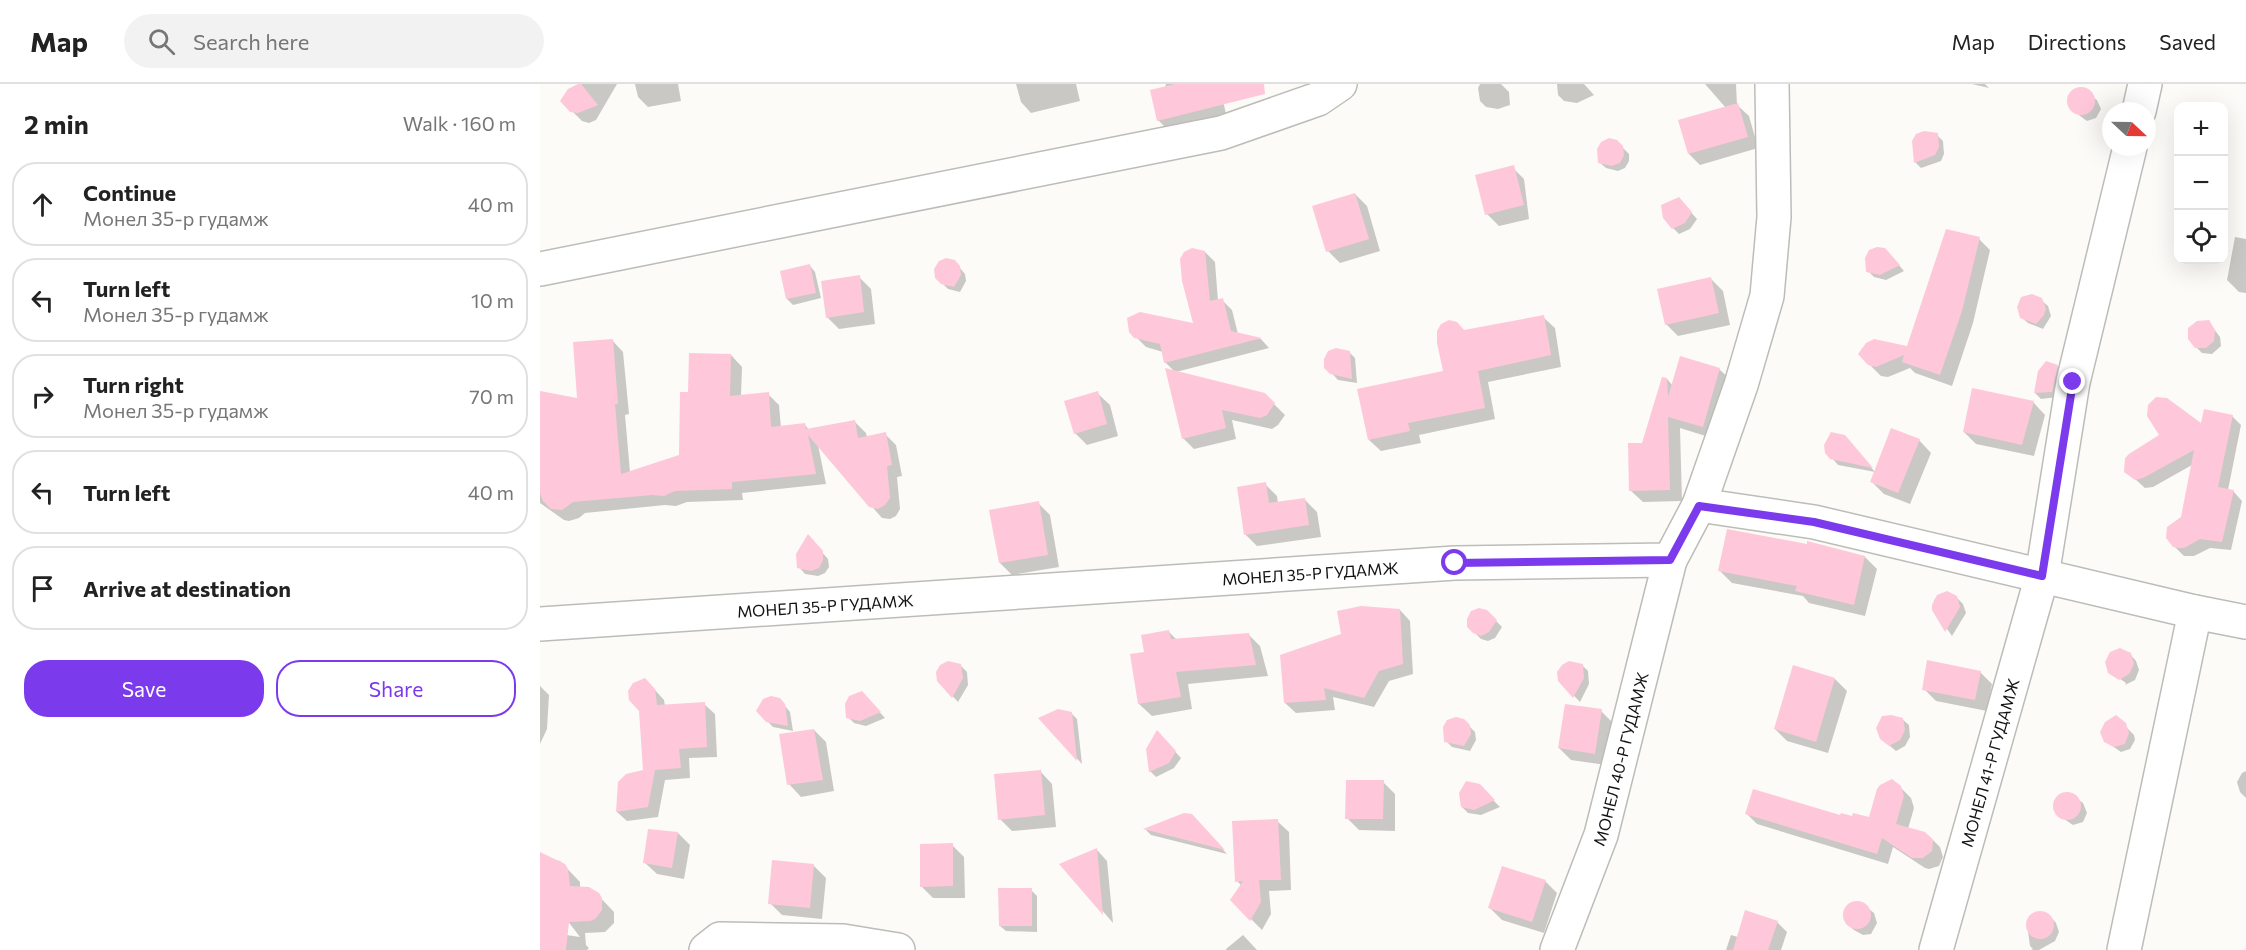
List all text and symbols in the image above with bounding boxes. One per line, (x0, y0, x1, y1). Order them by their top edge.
search box (124, 14, 544, 68)
text: Map (30, 24, 88, 58)
icon: search (145, 25, 178, 58)
text: Search here (193, 28, 309, 55)
text: Map (1952, 29, 1995, 54)
text: Directions (2028, 29, 2126, 54)
text: Saved (2159, 29, 2216, 54)
north arrow (2102, 102, 2156, 156)
map controls (2174, 102, 2228, 264)
button: + (2174, 102, 2228, 156)
text: 2 min (24, 108, 89, 139)
text: Walk · 160 m (403, 111, 516, 135)
button: − (2174, 156, 2228, 210)
text: Continue (83, 179, 176, 206)
icon: ahead (26, 188, 59, 221)
text: 40 m (468, 192, 514, 216)
text: Монел 35-р гудамж (83, 206, 269, 230)
button: locate (2174, 210, 2228, 264)
text: Turn left (83, 275, 170, 302)
icon: left (26, 284, 59, 317)
text: 10 m (471, 288, 514, 312)
text: Монел 35-р гудамж (83, 302, 269, 326)
route end (2059, 368, 2085, 394)
text: Turn right (83, 371, 184, 398)
icon: right (26, 380, 59, 413)
text: 70 m (469, 384, 514, 408)
text: Монел 35-р гудамж (83, 398, 269, 422)
icon: left (26, 476, 59, 509)
text: Turn left (83, 479, 170, 506)
text: 40 m (468, 480, 514, 504)
route start (1441, 549, 1467, 575)
street label: МОНЕЛ 35-Р ГУДАМЖ (1221, 557, 1400, 588)
icon: arrive (26, 572, 59, 605)
text: Arrive at destination (83, 575, 291, 602)
street label: МОНЕЛ 35-Р ГУДАМЖ (737, 590, 915, 620)
button: Save (24, 660, 264, 717)
button: Share (276, 660, 516, 717)
street label: МОНЕЛ 40-Р ГУДАМЖ (1588, 669, 1651, 848)
street label: МОНЕЛ 41-Р ГУДАМЖ (1956, 675, 2022, 849)

